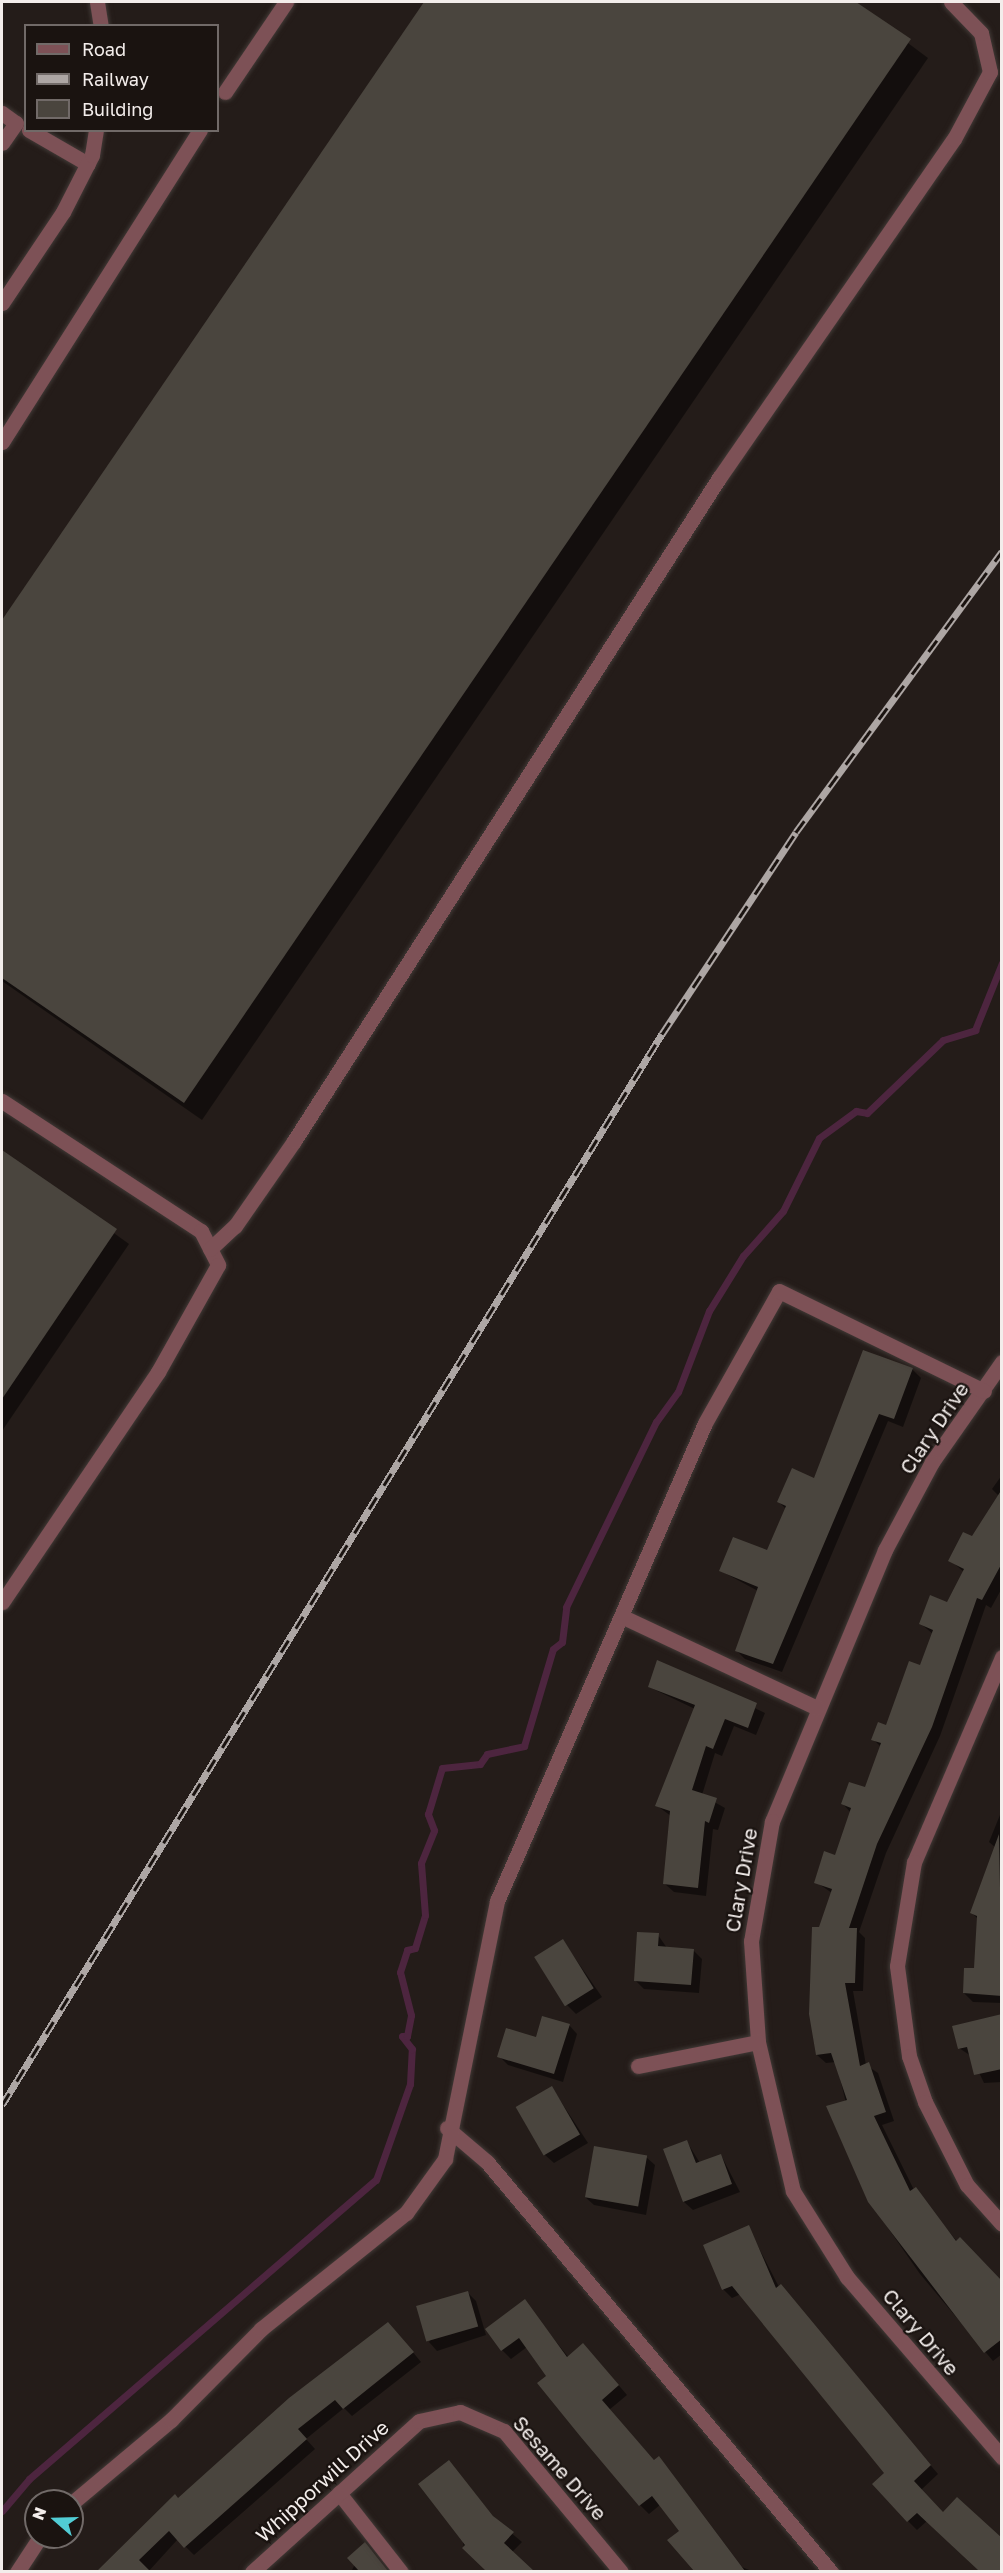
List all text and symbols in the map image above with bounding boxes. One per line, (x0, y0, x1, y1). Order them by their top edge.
legend (24, 24, 219, 132)
text: Road (82, 38, 126, 60)
text: Railway (82, 68, 149, 90)
text: Building (82, 98, 153, 120)
street label: Clary Drive (895, 1378, 973, 1478)
street label: Clary Drive (720, 1826, 762, 1934)
street label: Clary Drive (878, 2284, 964, 2380)
street label: Sesame Drive (508, 2411, 612, 2525)
street label: Whipporwill Drive (251, 2415, 393, 2547)
north arrow (24, 2489, 84, 2549)
text: N (27, 2504, 50, 2523)

